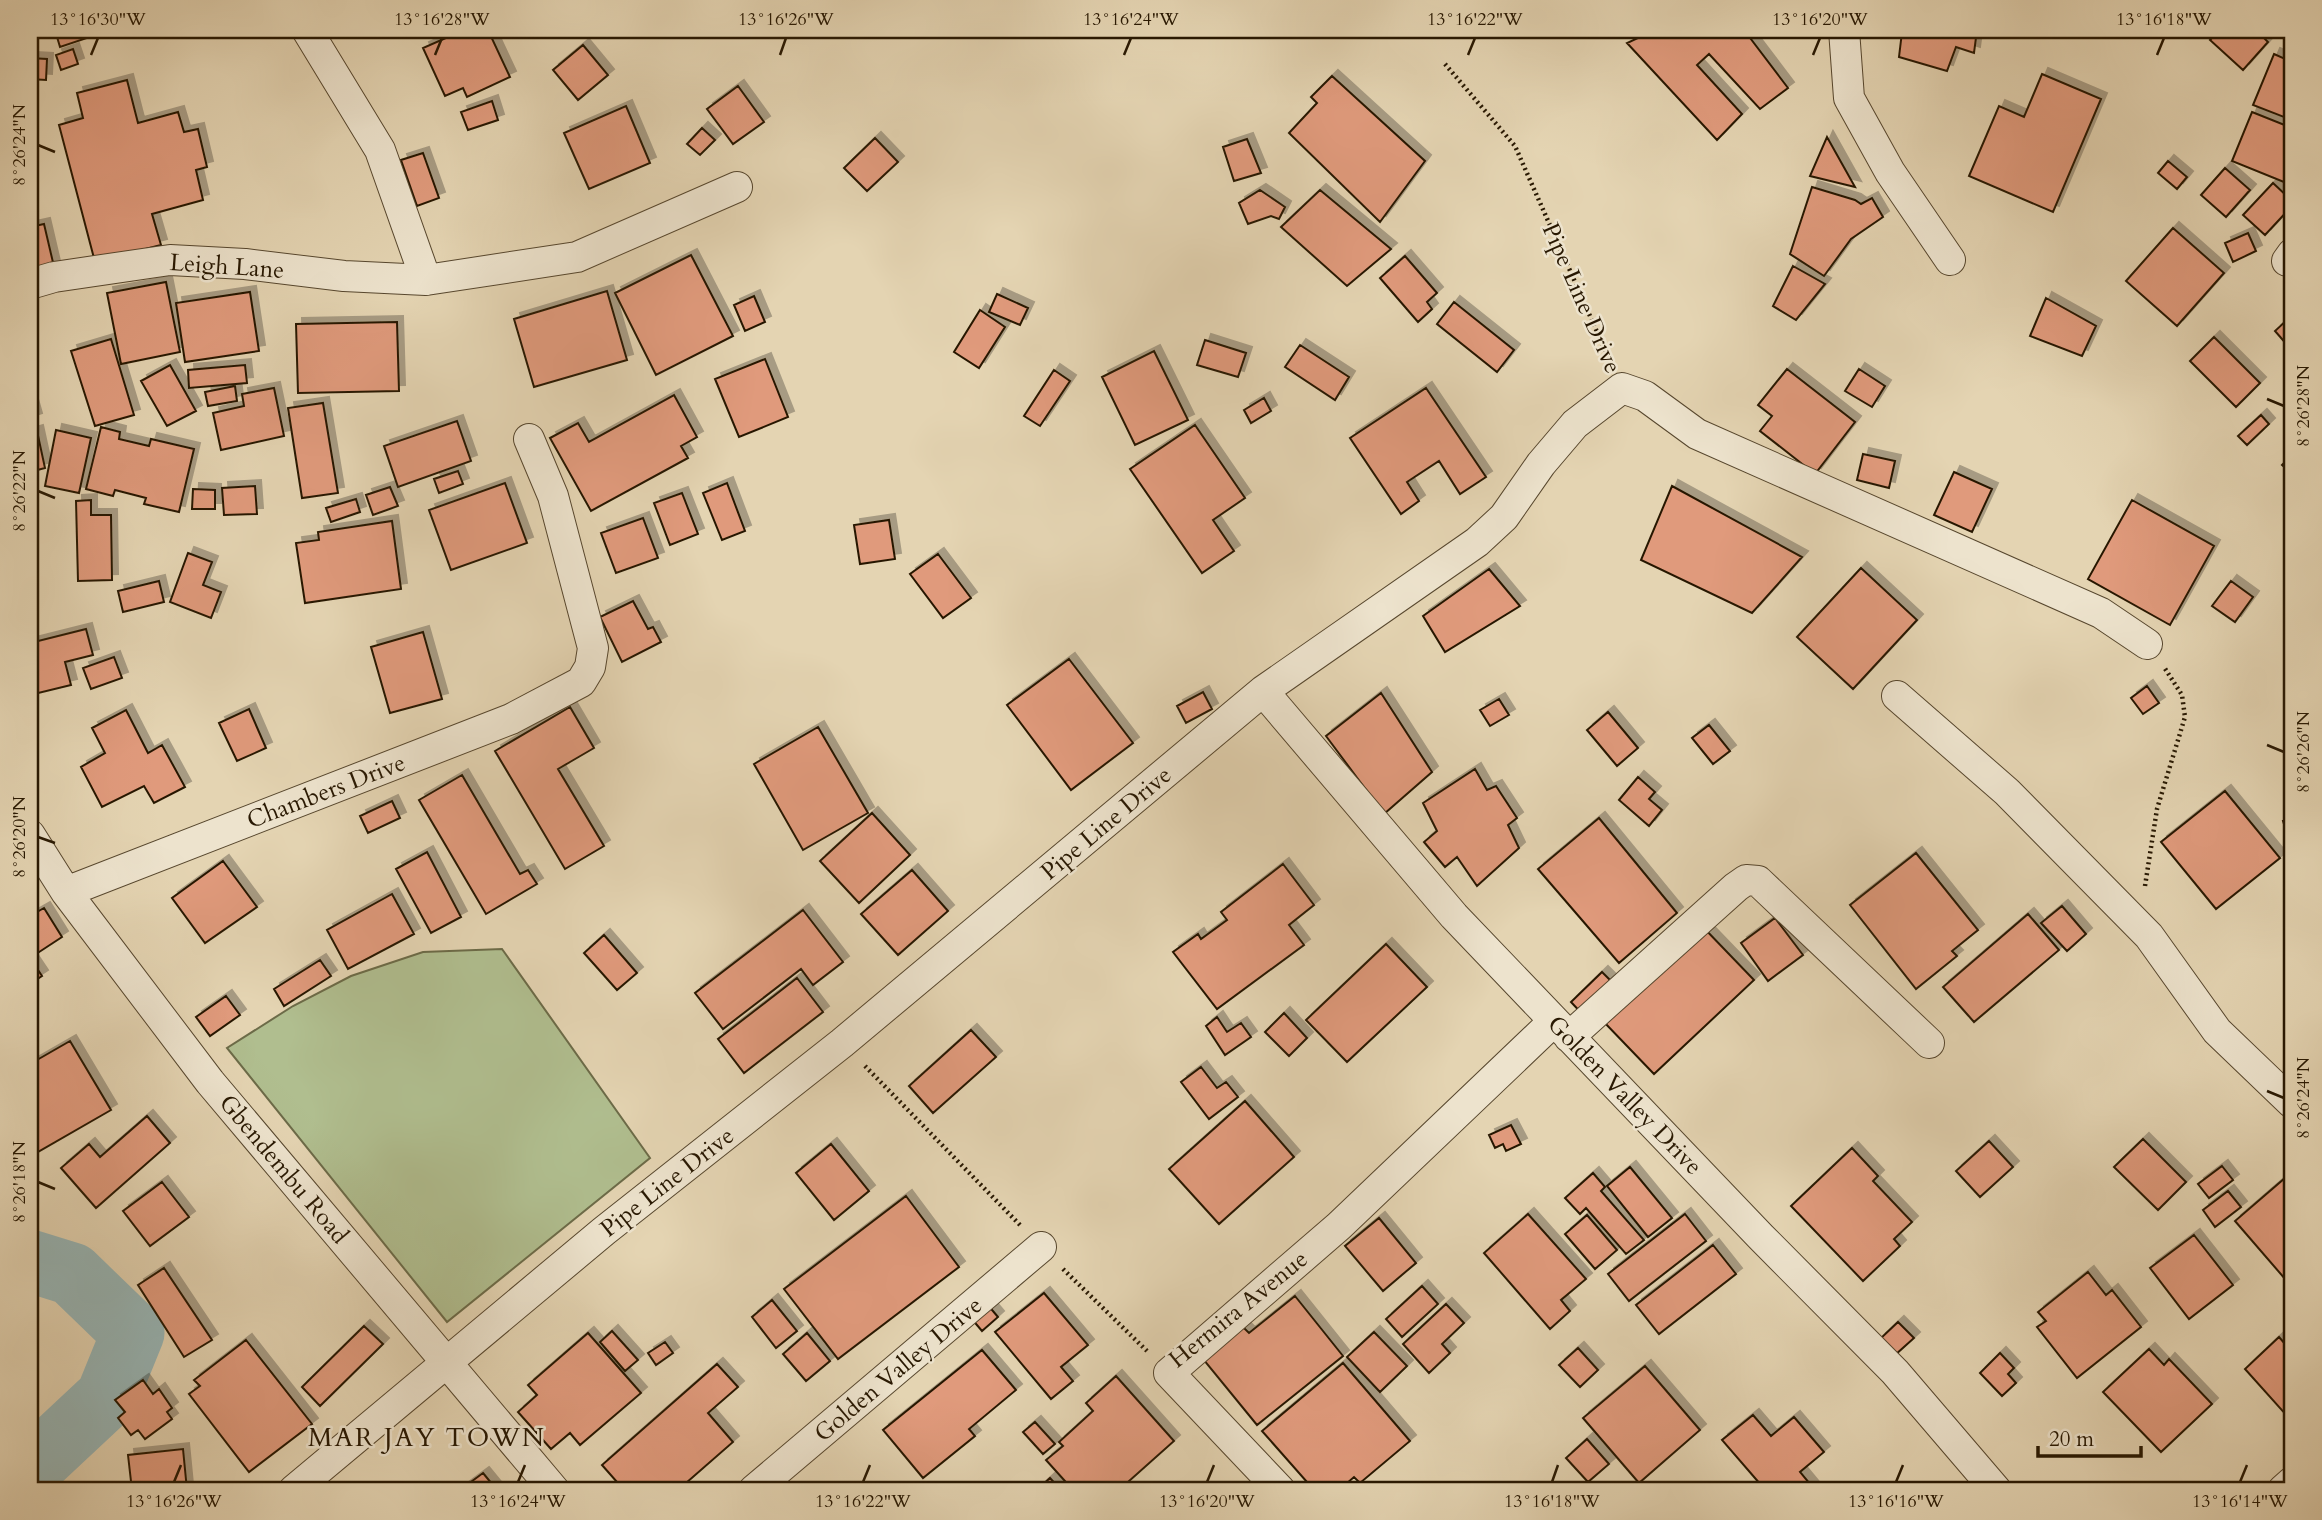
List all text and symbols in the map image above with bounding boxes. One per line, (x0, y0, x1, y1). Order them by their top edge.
text: 13°16'30"W (50, 7, 146, 32)
text: 13°16'28"W (394, 7, 490, 32)
text: 13°16'26"W (738, 7, 834, 32)
text: 13°16'24"W (1083, 7, 1179, 32)
text: 13°16'22"W (1427, 7, 1523, 32)
text: 13°16'20"W (1772, 7, 1868, 32)
text: 13°16'18"W (2116, 7, 2212, 32)
text: 8°26'24"N (7, 103, 32, 186)
street label: Pipe Line Drive (1534, 218, 1629, 379)
street label: Leigh Lane (169, 246, 285, 287)
text: 8°26'28"N (2291, 364, 2316, 447)
text: 8°26'22"N (7, 449, 32, 532)
text: 8°26'26"N (2291, 710, 2316, 793)
street label: Chambers Drive (242, 746, 410, 837)
street label: Pipe Line Drive (1034, 759, 1179, 888)
text: 8°26'20"N (7, 795, 32, 878)
street label: Golden Valley Drive (1540, 1008, 1709, 1182)
text: 8°26'24"N (2291, 1056, 2316, 1139)
street label: Gbendembu Road (211, 1088, 356, 1251)
street label: Pipe Line Drive (594, 1120, 741, 1245)
text: 8°26'18"N (7, 1140, 32, 1223)
street label: Hermira Avenue (1162, 1243, 1315, 1376)
street label: Golden Valley Drive (807, 1289, 989, 1450)
scale bar (2038, 1415, 2142, 1459)
district label: MAR JAY TOWN (308, 1420, 546, 1455)
text: 20 m (2049, 1425, 2094, 1454)
text: 13°16'26"W (126, 1489, 222, 1514)
text: 13°16'24"W (470, 1489, 566, 1514)
text: 13°16'22"W (815, 1489, 911, 1514)
text: 13°16'20"W (1159, 1489, 1255, 1514)
text: 13°16'18"W (1504, 1489, 1600, 1514)
text: 13°16'16"W (1848, 1489, 1944, 1514)
text: 13°16'14"W (2192, 1489, 2288, 1514)

